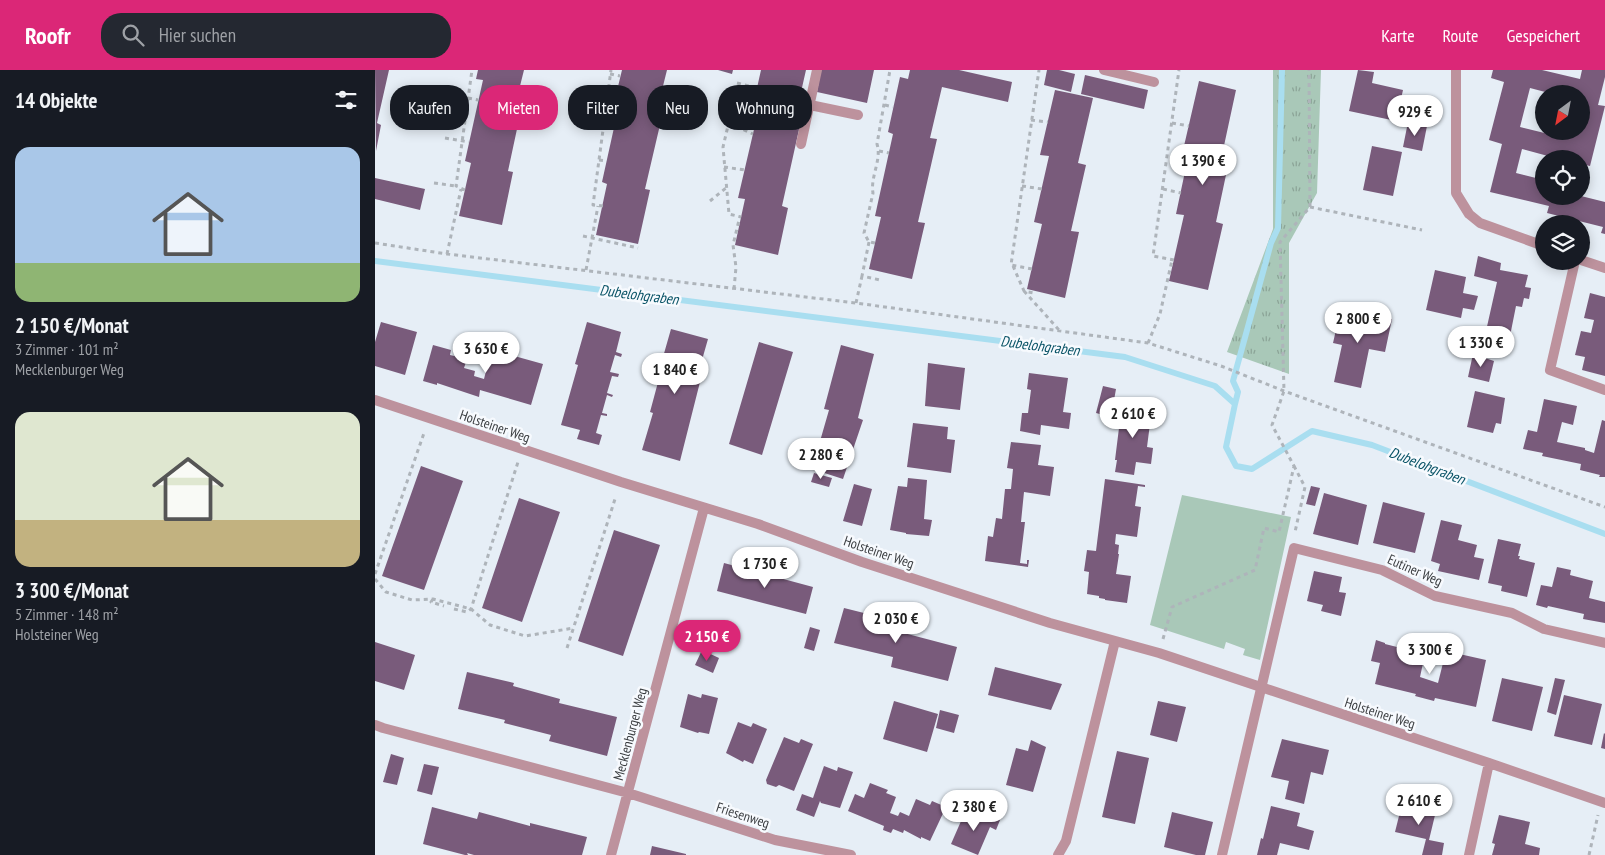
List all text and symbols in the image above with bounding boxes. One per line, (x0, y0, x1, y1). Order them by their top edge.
search box (101, 13, 451, 58)
text: Roofr (25, 20, 71, 51)
icon: search (119, 21, 147, 49)
text: Hier suchen (159, 23, 236, 47)
text: Karte (1381, 24, 1415, 47)
text: Route (1443, 24, 1478, 47)
text: Gespeichert (1506, 24, 1580, 47)
chip: Kaufen (390, 85, 469, 130)
chip: Mieten (479, 85, 558, 130)
chip: Filter (568, 85, 637, 130)
chip: Neu (647, 85, 708, 130)
chip: Wohnung (718, 85, 812, 130)
north arrow (1535, 85, 1590, 140)
map controls (1535, 85, 1590, 270)
icon: filters (332, 86, 360, 114)
text: 14 Objekte (15, 87, 98, 114)
pin: 929 € (1380, 94, 1450, 137)
text: 929 € (1398, 101, 1432, 121)
pin: 1 390 € (1157, 144, 1249, 186)
text: 1 390 € (1181, 150, 1225, 170)
button: locate (1535, 150, 1590, 205)
icon: home (143, 179, 233, 269)
button: layers (1535, 215, 1590, 270)
water label: Dubelohgraben (598, 280, 681, 309)
pin: 2 800 € (1312, 302, 1404, 344)
text: 2 800 € (1336, 308, 1380, 328)
text: 2 150 €/Monat (15, 312, 129, 339)
pin: 1 330 € (1435, 326, 1527, 368)
water label: Dubelohgraben (999, 331, 1082, 360)
pin: 3 630 € (440, 332, 532, 374)
text: 1 330 € (1459, 332, 1503, 352)
text: 3 630 € (464, 338, 508, 358)
text: 3 Zimmer · 101 m² (15, 339, 119, 359)
pin: 1 840 € (629, 352, 721, 395)
text: Mecklenburger Weg (15, 359, 124, 379)
text: 1 840 € (653, 359, 697, 379)
pin: 2 610 € (1087, 396, 1179, 439)
text: 2 610 € (1111, 403, 1155, 423)
street label: Holsteiner Weg (457, 406, 533, 446)
pin: 2 280 € (775, 438, 867, 480)
water label: Dubelohgraben (1387, 442, 1469, 489)
icon: home (143, 444, 233, 534)
text: 2 280 € (799, 444, 843, 464)
street label: Holsteiner Weg (841, 532, 917, 572)
pin: 1 730 € (719, 546, 811, 589)
street label: Eutiner Weg (1385, 550, 1445, 590)
text: 1 730 € (743, 553, 787, 573)
text: 3 300 €/Monat (15, 577, 129, 604)
pin: 2 030 € (850, 602, 942, 644)
text: 5 Zimmer · 148 m² (15, 604, 119, 624)
text: 2 030 € (874, 608, 918, 628)
pin: 2 150 € (661, 620, 753, 662)
text: Holsteiner Weg (15, 624, 99, 644)
text: 2 150 € (685, 626, 729, 646)
pin: 3 300 € (1384, 632, 1476, 675)
text: 3 300 € (1408, 639, 1452, 659)
street label: Mecklenburger Weg (609, 686, 651, 782)
street label: Holsteiner Weg (1342, 693, 1418, 733)
pin: 2 610 € (1373, 784, 1465, 826)
pin: 2 380 € (928, 790, 1020, 832)
text: 2 610 € (1397, 790, 1441, 810)
text: 2 380 € (952, 796, 996, 816)
street label: Friesenweg (714, 798, 772, 832)

